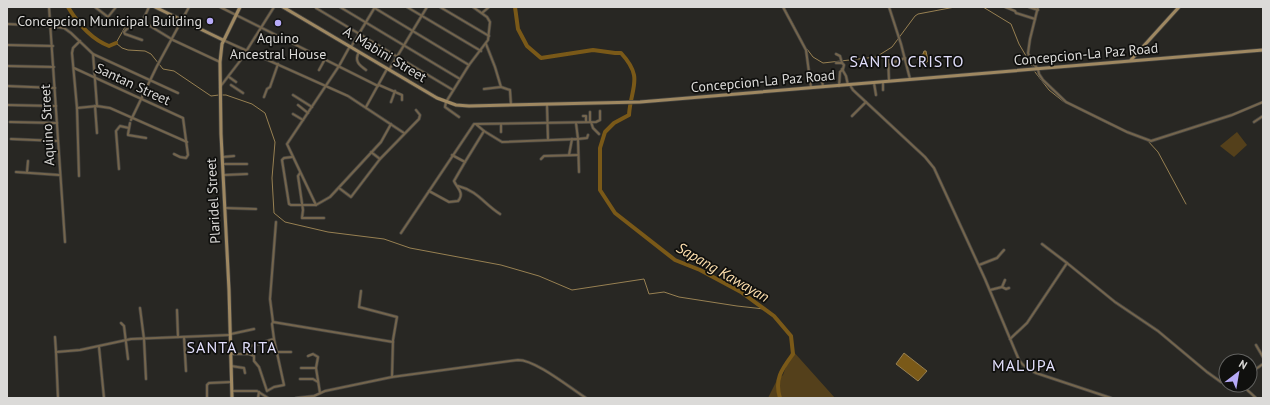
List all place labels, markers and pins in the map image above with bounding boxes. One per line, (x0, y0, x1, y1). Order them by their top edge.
place label: Concepcion Municipal Building (17, 12, 202, 30)
marker: Concepcion Municipal Building (205, 16, 215, 26)
marker: Aquino Ancestral House (273, 18, 283, 28)
place label: Aquino Ancestral House (230, 29, 326, 63)

